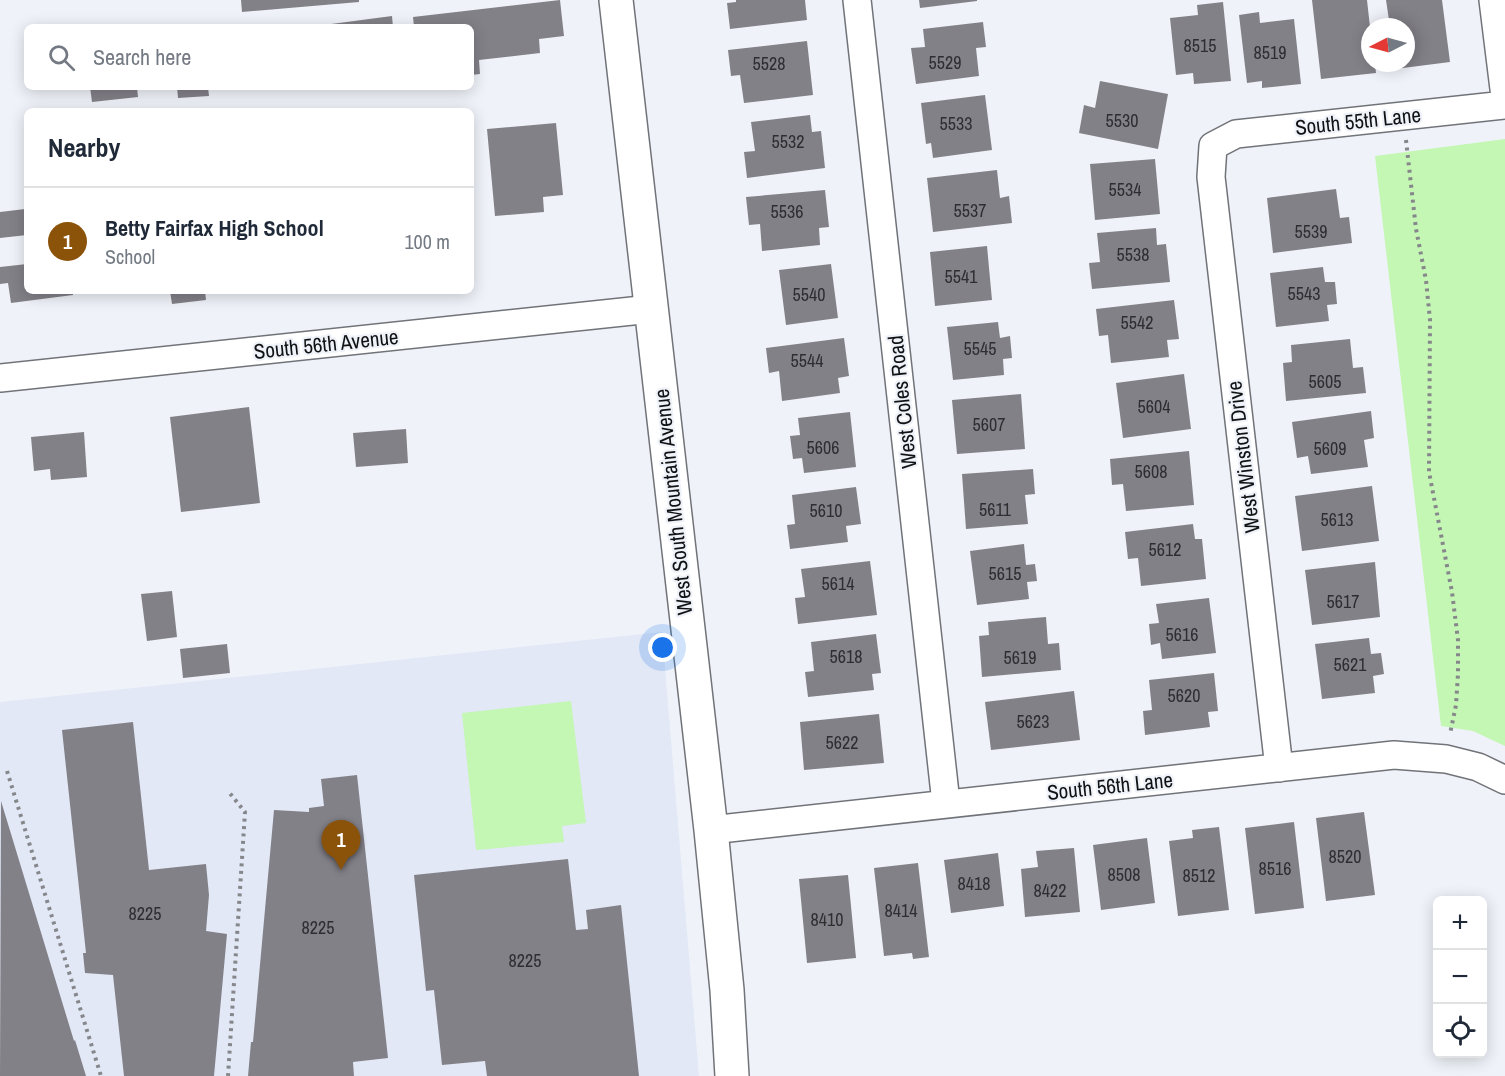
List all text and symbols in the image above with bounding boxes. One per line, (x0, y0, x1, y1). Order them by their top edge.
north arrow (1361, 18, 1415, 72)
search box (24, 24, 474, 90)
house number: 8515 (1184, 33, 1216, 58)
house number: 8519 (1254, 40, 1286, 65)
icon: search (45, 41, 78, 74)
text: Search here (93, 42, 191, 72)
house number: 5529 (929, 50, 961, 75)
house number: 5528 (753, 51, 785, 76)
street label: South 55th Lane (1294, 100, 1422, 142)
house number: 5530 (1106, 108, 1138, 133)
house number: 5533 (940, 111, 972, 136)
house number: 5532 (772, 129, 804, 154)
text: Nearby (48, 130, 120, 165)
house number: 5534 (1109, 177, 1141, 202)
house number: 5537 (954, 198, 986, 223)
house number: 5536 (771, 199, 803, 224)
text: Betty Fairfax High School (105, 213, 324, 243)
house number: 5539 (1295, 219, 1327, 244)
text: 1 (63, 228, 72, 255)
text: 100 m (404, 228, 450, 255)
house number: 5538 (1117, 242, 1149, 267)
text: School (105, 243, 155, 270)
house number: 5541 (945, 264, 978, 289)
house number: 5543 (1288, 281, 1320, 306)
house number: 5540 (793, 282, 825, 307)
house number: 5542 (1121, 310, 1153, 335)
street label: South 56th Avenue (252, 322, 400, 366)
street label: West Coles Road (881, 334, 923, 470)
house number: 5545 (964, 336, 996, 361)
house number: 5544 (791, 348, 823, 373)
house number: 5605 (1309, 369, 1341, 394)
street label: West Winston Drive (1219, 379, 1267, 535)
street label: West South Mountain Avenue (647, 387, 699, 617)
house number: 5604 (1138, 394, 1170, 419)
house number: 5607 (973, 412, 1005, 437)
house number: 5606 (807, 435, 839, 460)
house number: 5609 (1314, 436, 1346, 461)
house number: 5608 (1135, 459, 1167, 484)
house number: 5611 (979, 497, 1012, 522)
house number: 5610 (810, 498, 842, 523)
house number: 5613 (1321, 507, 1353, 532)
house number: 5612 (1149, 537, 1181, 562)
house number: 5615 (989, 561, 1021, 586)
house number: 5614 (822, 571, 854, 596)
house number: 5617 (1327, 589, 1359, 614)
house number: 5616 (1166, 622, 1198, 647)
your location (648, 633, 677, 662)
house number: 5618 (830, 644, 862, 669)
house number: 5619 (1004, 645, 1036, 670)
house number: 5621 (1334, 652, 1367, 677)
house number: 5620 (1168, 683, 1200, 708)
house number: 5623 (1017, 709, 1049, 734)
house number: 5622 (826, 730, 858, 755)
street label: South 56th Lane (1046, 765, 1174, 807)
pin: 1 (322, 820, 360, 870)
house number: 8520 (1329, 844, 1361, 869)
house number: 8516 (1259, 856, 1291, 881)
house number: 8508 (1108, 862, 1140, 887)
house number: 8512 (1183, 863, 1215, 888)
house number: 8418 (958, 871, 990, 896)
house number: 8422 (1034, 878, 1066, 903)
map controls (1433, 896, 1487, 1058)
button: + (1433, 896, 1487, 950)
house number: 8414 (885, 898, 917, 923)
house number: 8225 (129, 901, 161, 926)
house number: 8410 (811, 907, 843, 932)
house number: 8225 (302, 915, 334, 940)
house number: 8225 (509, 948, 541, 973)
button: − (1433, 950, 1487, 1004)
button: locate (1433, 1004, 1487, 1058)

